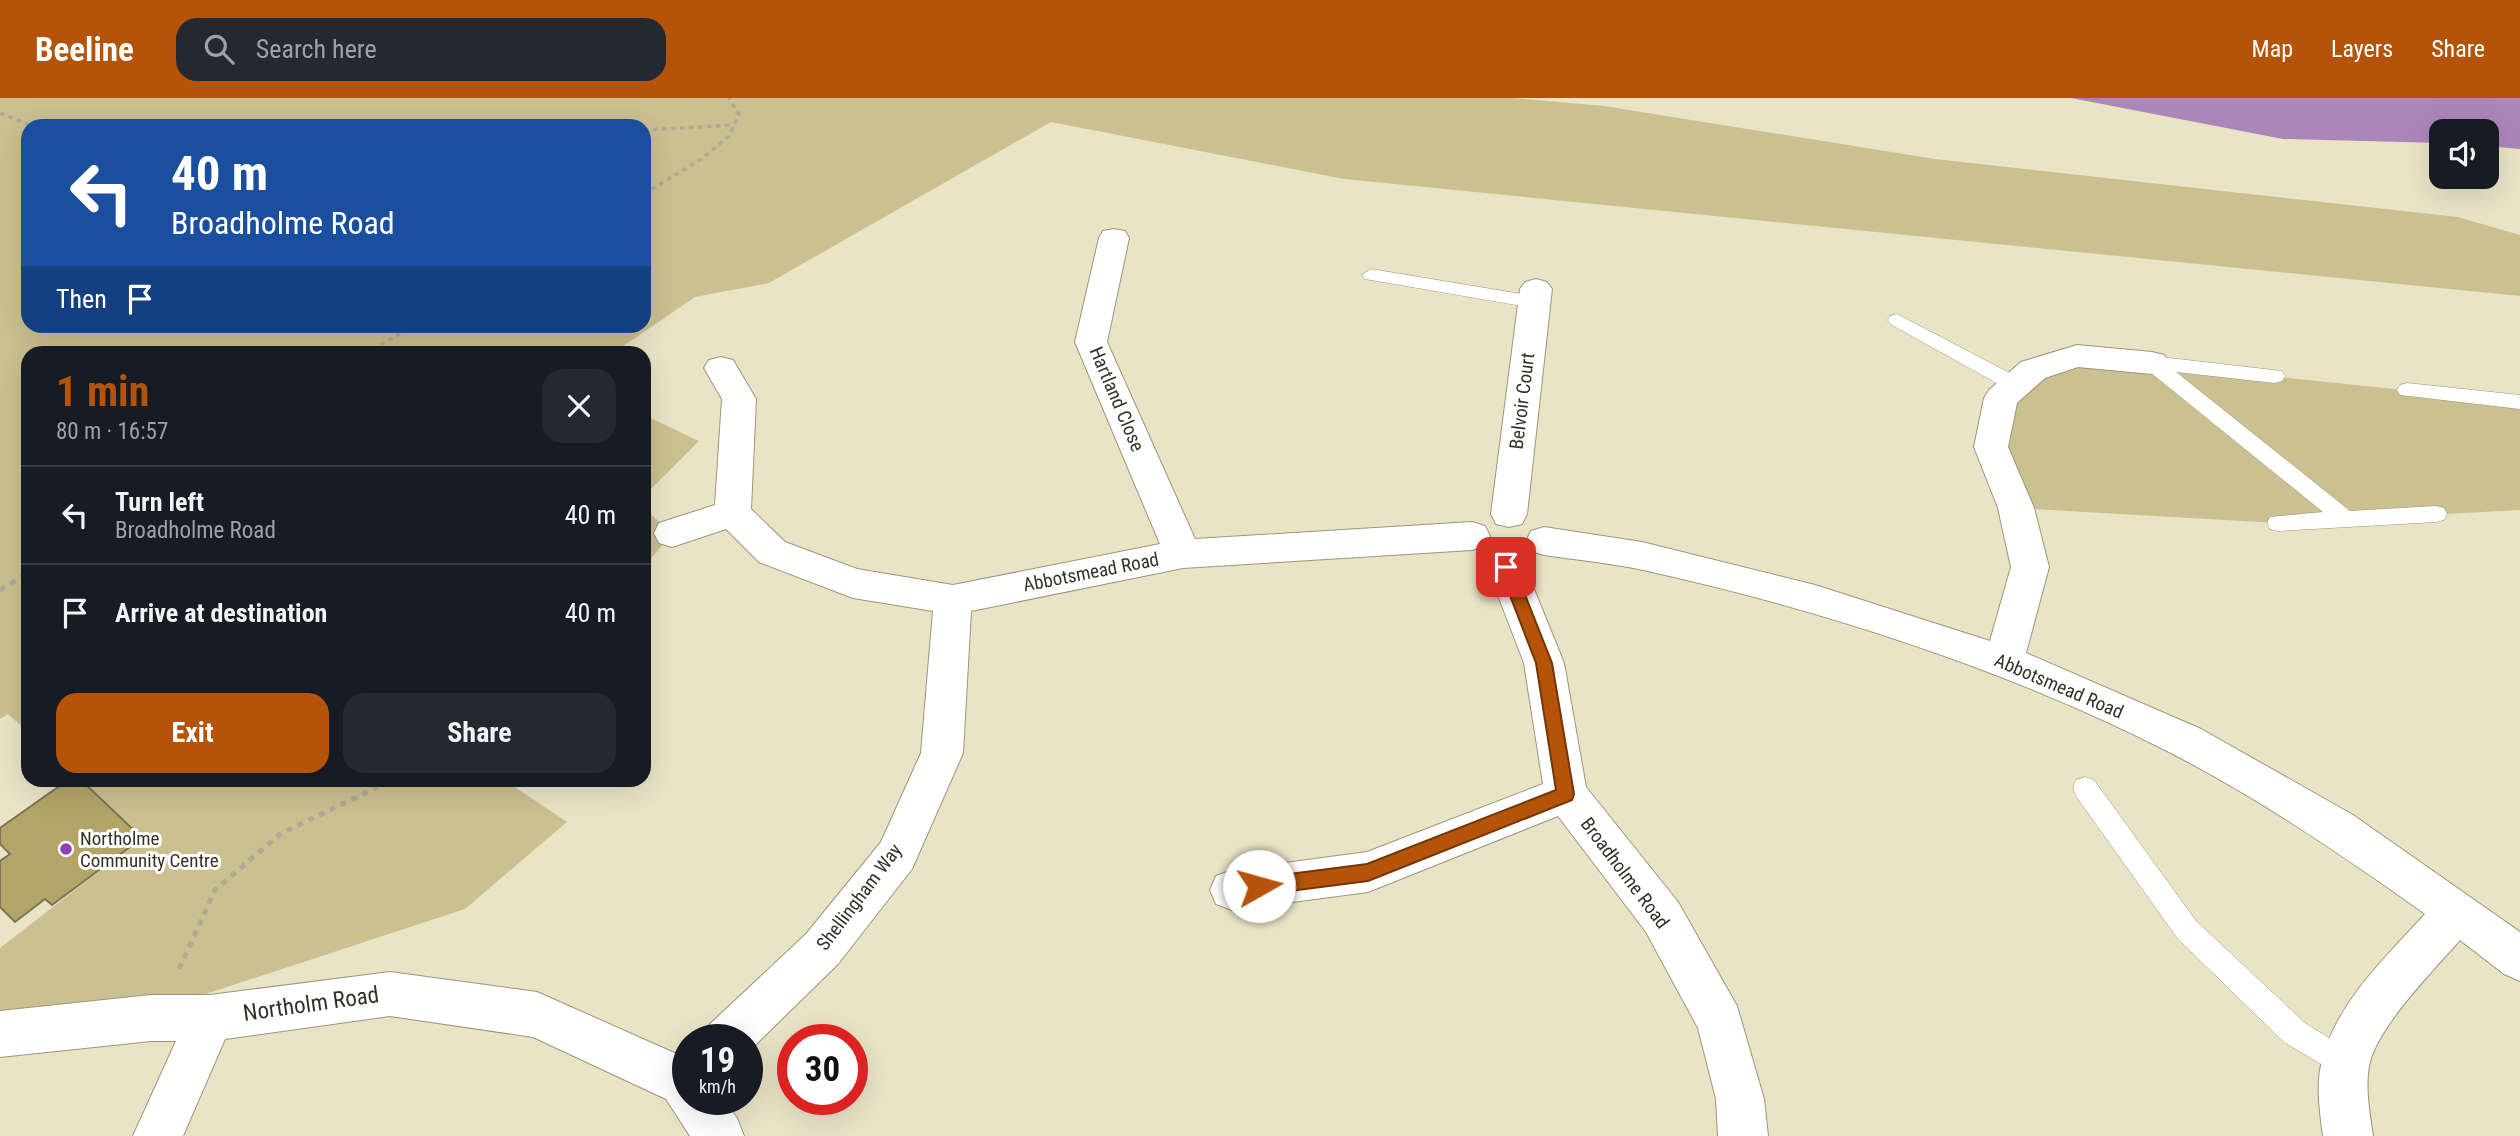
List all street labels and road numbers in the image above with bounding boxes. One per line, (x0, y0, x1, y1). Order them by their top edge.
street label: Hartland Close (1085, 343, 1149, 455)
street label: Belvoir Court (1505, 351, 1539, 451)
street label: Abbotsmead Road (1021, 548, 1161, 596)
street label: Abbotsmead Road (1991, 648, 2127, 724)
street label: Broadholme Road (1576, 813, 1674, 933)
street label: Shellingham Way (811, 839, 907, 955)
street label: Northolm Road (241, 981, 381, 1027)

